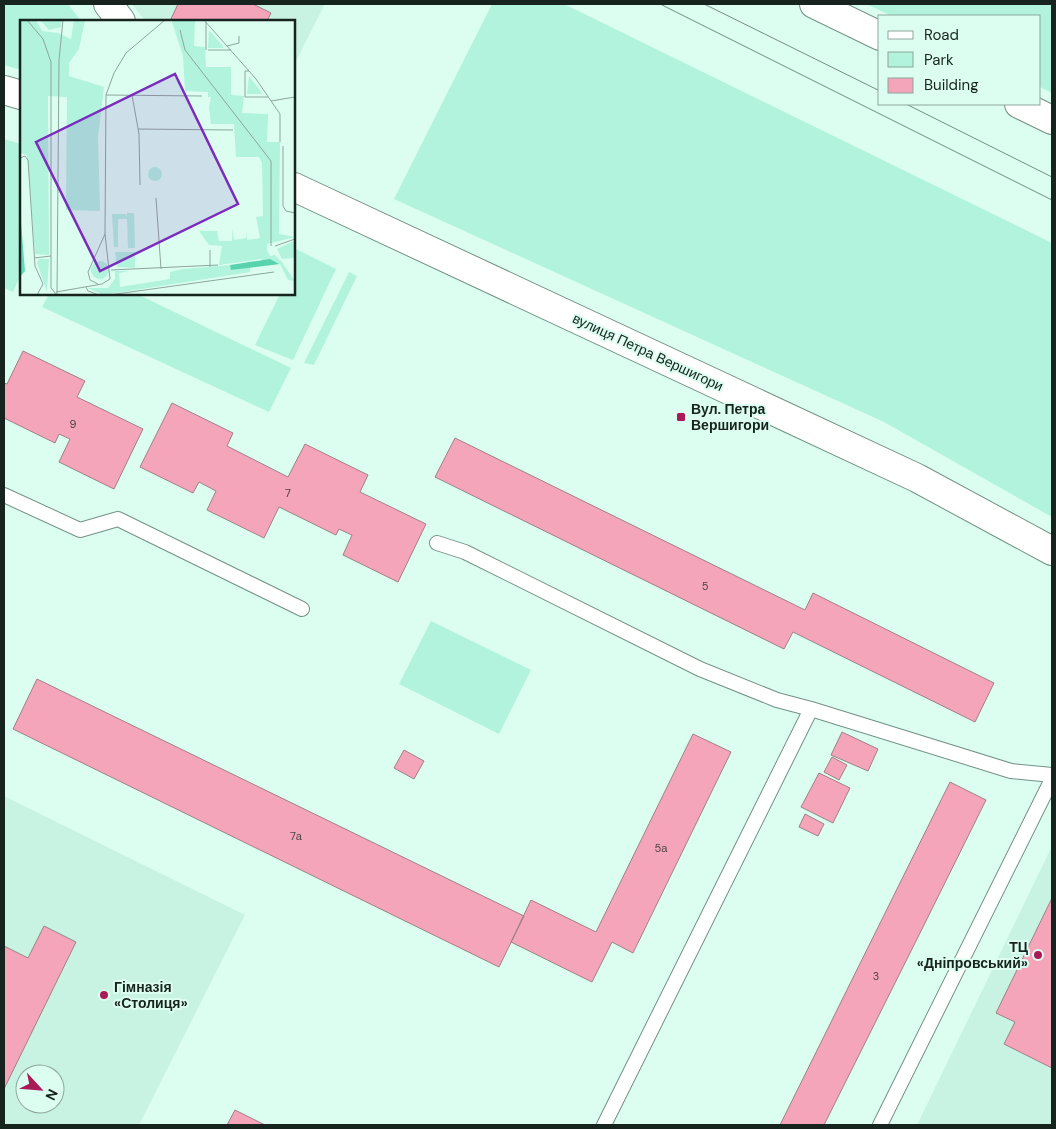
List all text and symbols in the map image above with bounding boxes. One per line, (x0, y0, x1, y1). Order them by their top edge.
legend (878, 15, 1041, 105)
inset map (20, 20, 295, 295)
text: Road (924, 25, 959, 45)
text: Park (924, 50, 954, 70)
text: Building (924, 75, 979, 95)
street label: вулиця Петра Вершигори (570, 309, 726, 395)
place label: Вул. Петра Вершигори (691, 400, 769, 434)
marker: Вул. Петра Вершигори (675, 411, 687, 423)
house number: 9 (70, 417, 77, 431)
house number: 7 (285, 486, 291, 500)
house number: 5 (702, 579, 709, 593)
house number: 7а (290, 829, 303, 843)
house number: 5а (655, 841, 668, 855)
place label: ТЦ «Дніпровський» (917, 938, 1029, 972)
marker: ТЦ «Дніпровський» (1032, 949, 1044, 961)
house number: 3 (873, 969, 879, 983)
place label: Гімназія «Столиця» (114, 978, 188, 1012)
marker: Гімназія «Столиця» (98, 989, 110, 1001)
north arrow (15, 1064, 65, 1114)
text: N (41, 1086, 62, 1103)

